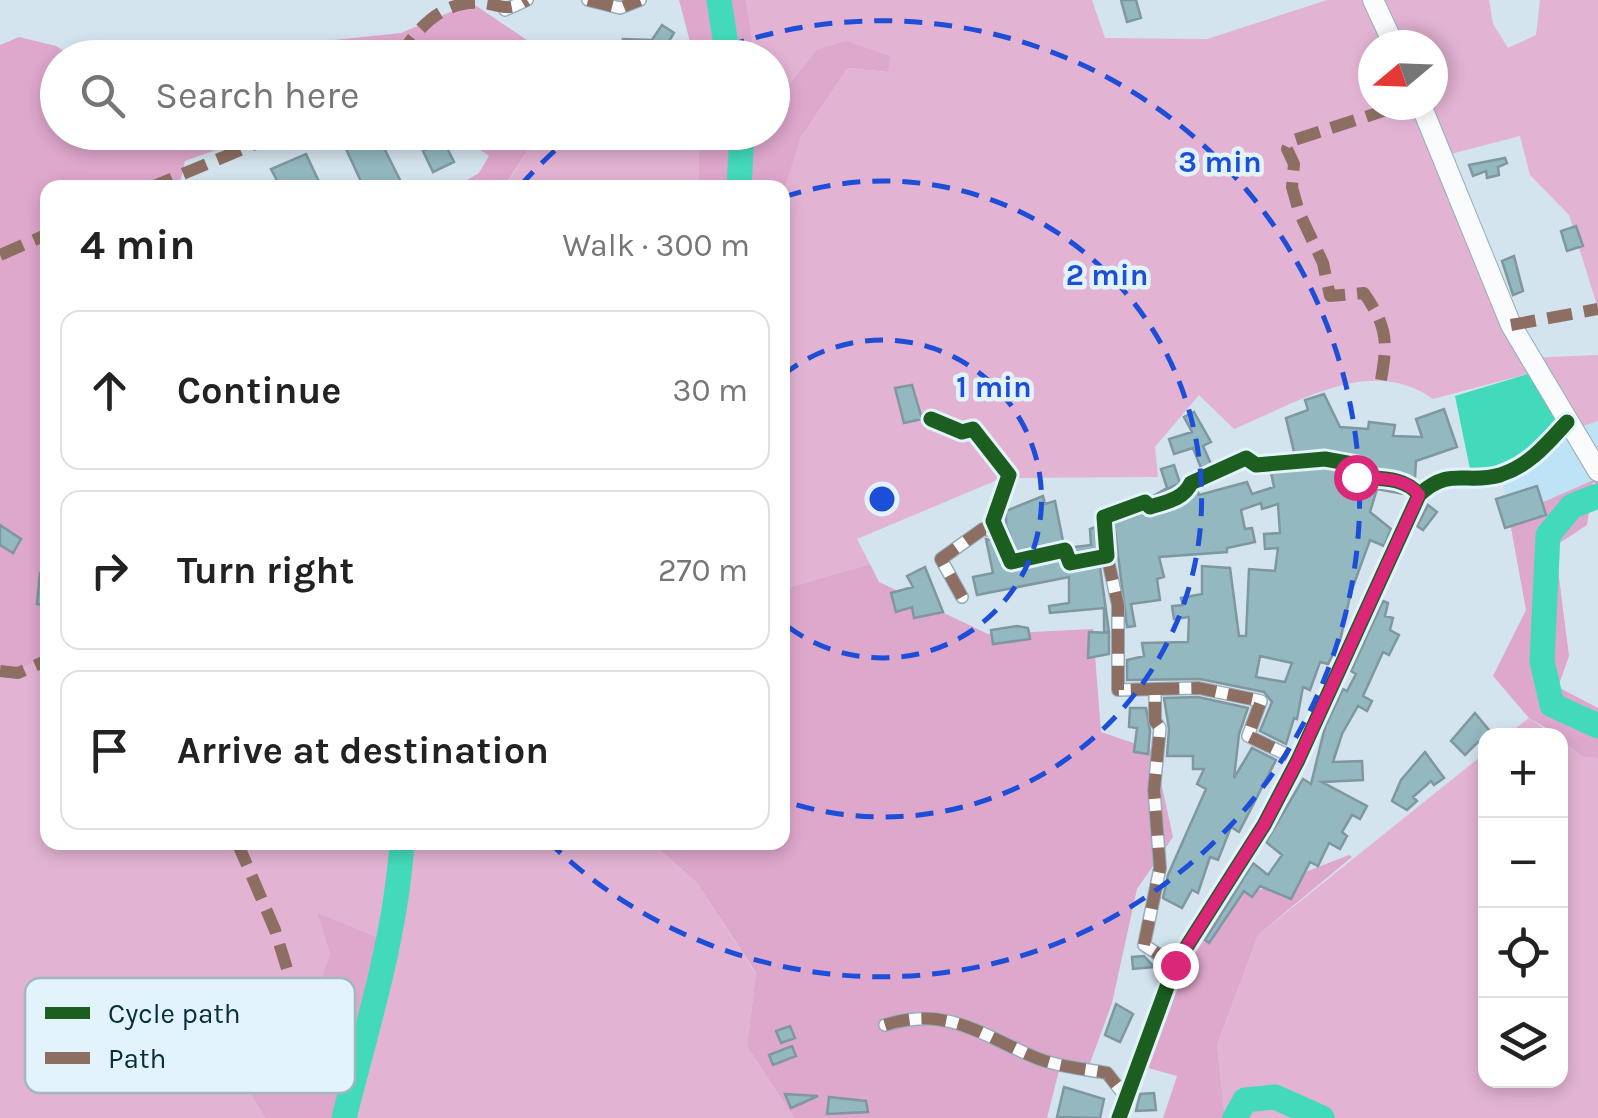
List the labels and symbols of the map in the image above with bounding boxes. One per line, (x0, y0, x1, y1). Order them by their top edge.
north arrow (1358, 30, 1448, 120)
text: 3 min (1178, 144, 1262, 180)
text: 2 min (1066, 257, 1148, 293)
text: 1 min (956, 369, 1032, 405)
route start (1334, 455, 1380, 501)
centre of rings (864, 481, 900, 517)
route end (1153, 943, 1199, 989)
legend (25, 978, 355, 1093)
text: Cycle path (108, 997, 241, 1030)
text: Path (108, 1042, 166, 1075)

